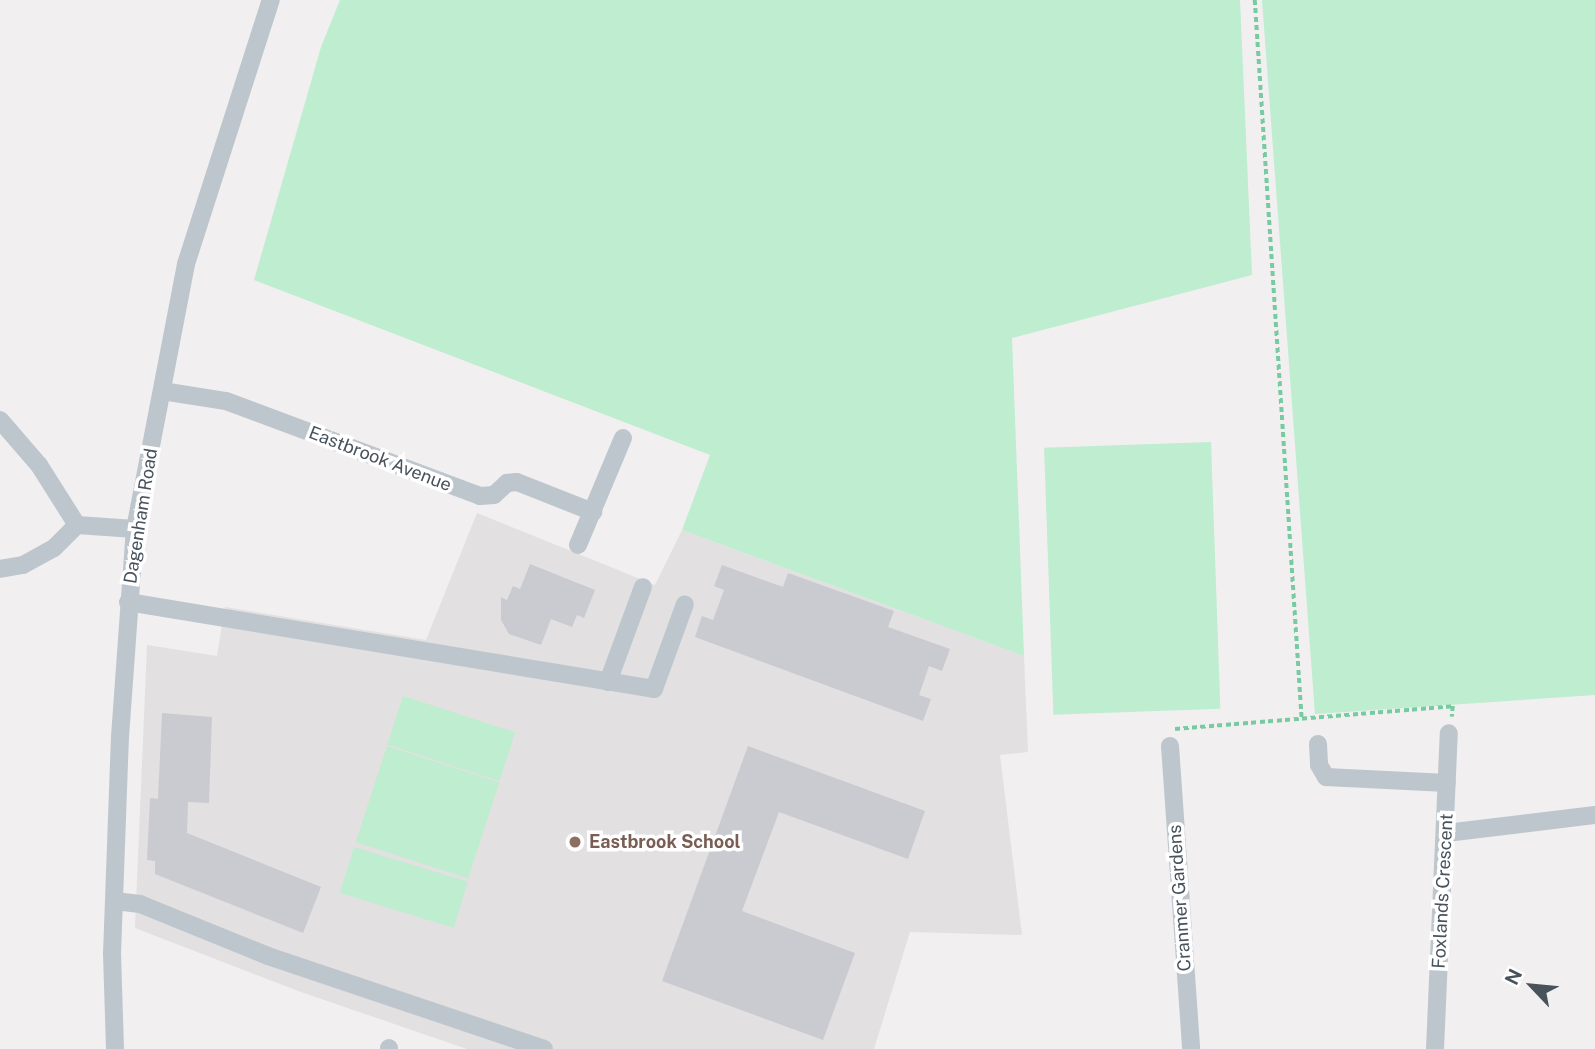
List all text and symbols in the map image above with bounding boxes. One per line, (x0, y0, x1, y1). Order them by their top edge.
street label: Eastbrook Avenue (306, 422, 454, 496)
street label: Dagenham Road (120, 447, 162, 585)
street label: Foxlands Crescent (1428, 813, 1458, 969)
street label: Cranmer Gardens (1164, 824, 1196, 972)
place label: Eastbrook School (589, 831, 740, 853)
marker: Eastbrook School (567, 834, 583, 850)
north arrow (1497, 951, 1567, 1021)
text: N (1500, 965, 1526, 988)

